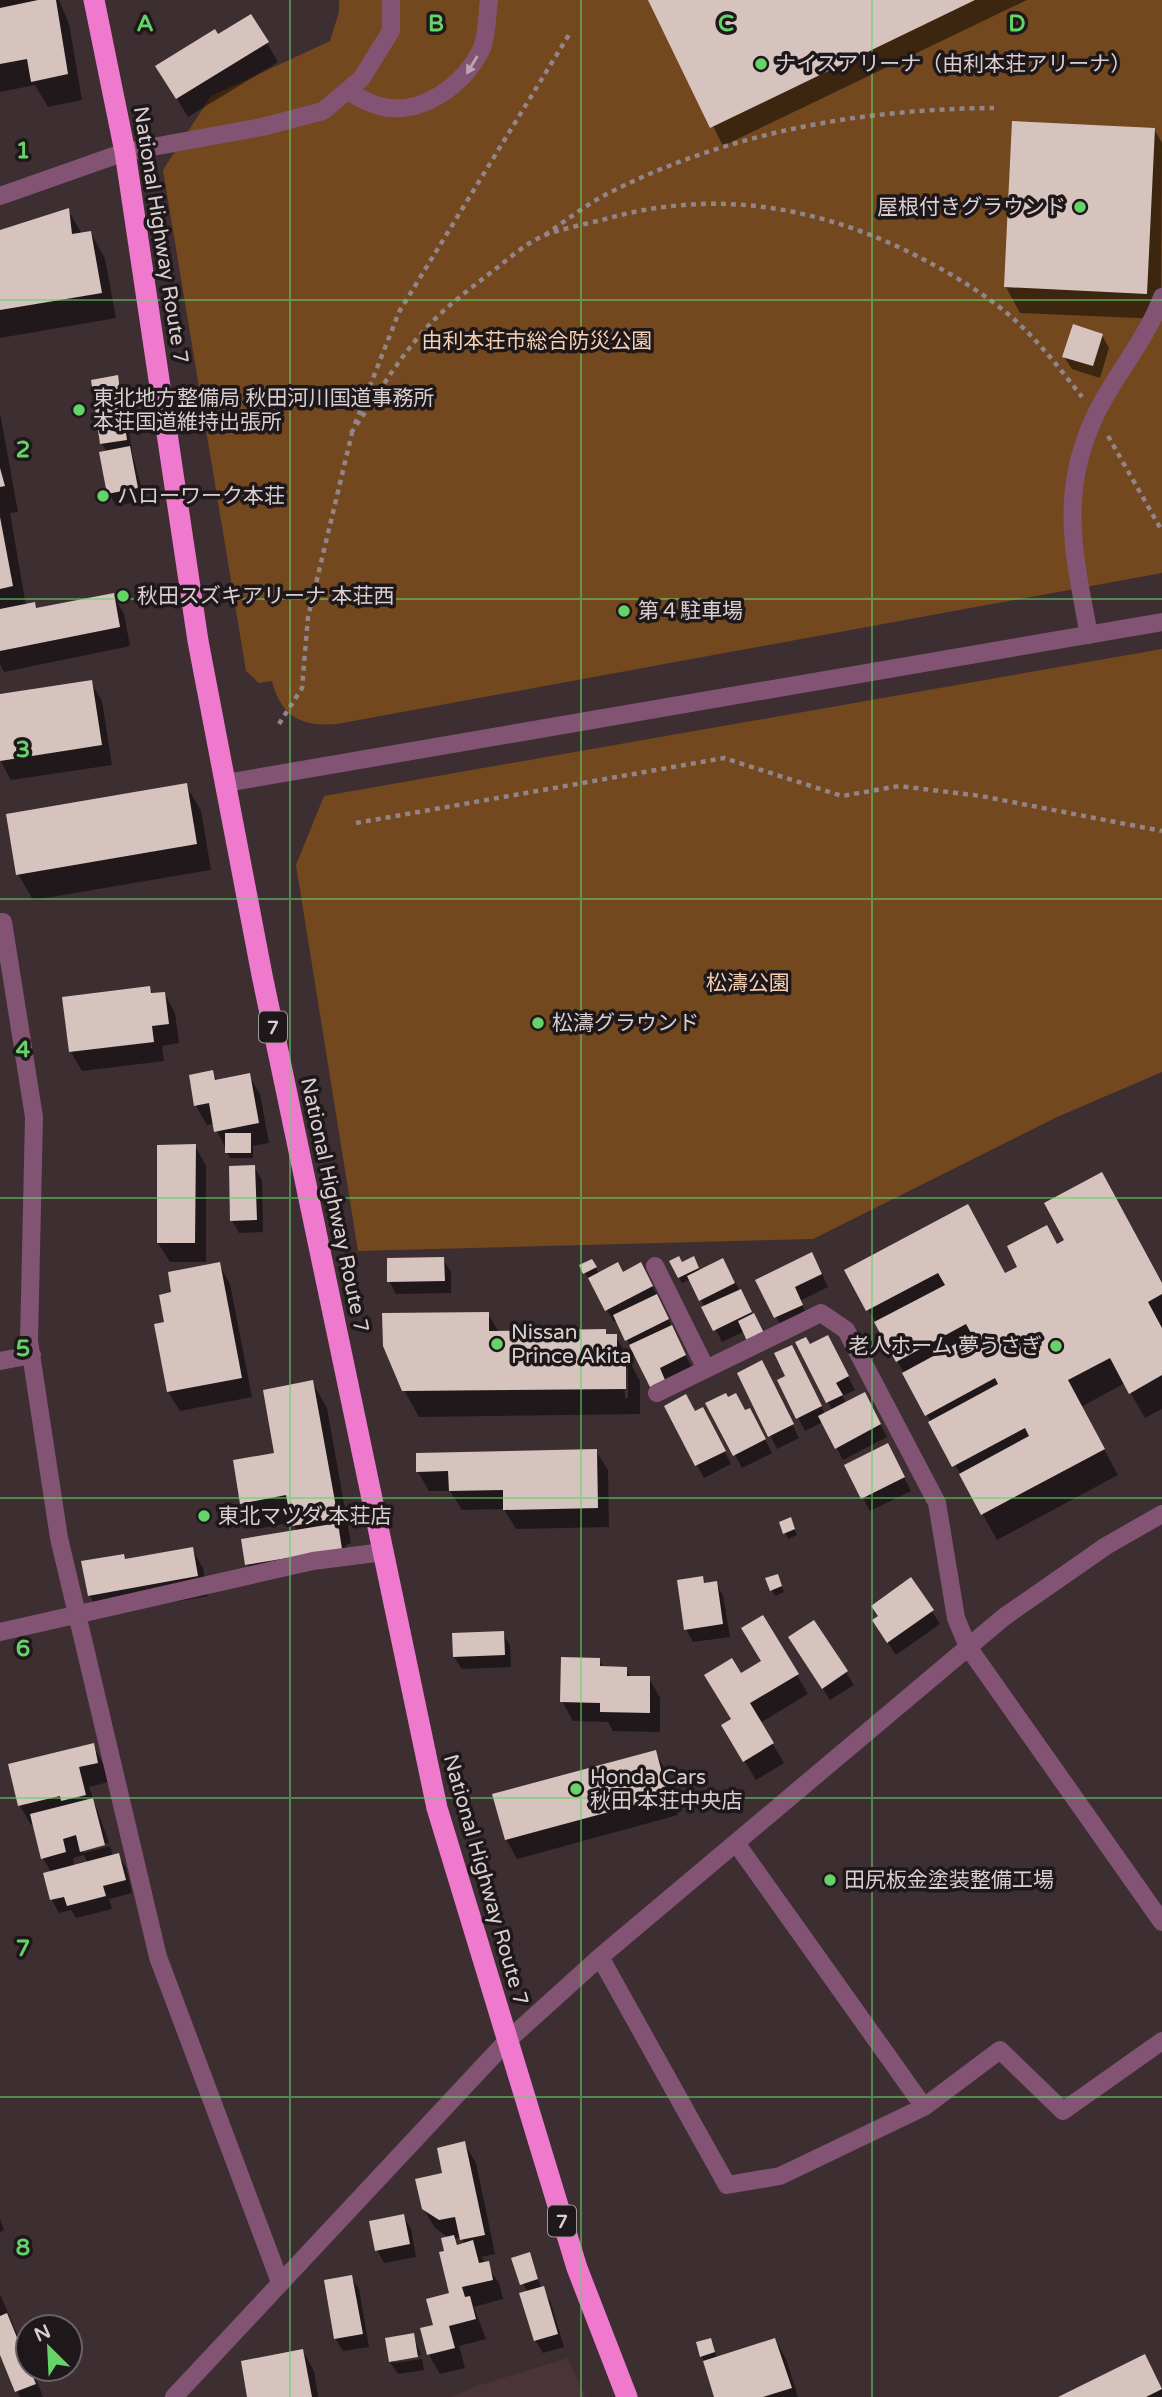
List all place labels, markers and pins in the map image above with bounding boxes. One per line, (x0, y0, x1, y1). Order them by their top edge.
place label: ナイスアリーナ（由利本荘アリーナ） (775, 52, 1131, 77)
marker: ナイスアリーナ（由利本荘アリーナ） (753, 56, 769, 72)
place label: 屋根付きグラウンド (877, 195, 1066, 220)
marker: 屋根付きグラウンド (1072, 199, 1088, 215)
place label: 東北地方整備局 秋田河川国道事務所 本荘国道維持出張所 (93, 386, 434, 435)
marker: 東北地方整備局 秋田河川国道事務所 本荘国道維持出張所 (71, 402, 87, 418)
place label: ハローワーク本荘 (117, 484, 285, 509)
marker: ハローワーク本荘 (95, 488, 111, 504)
place label: 秋田スズキアリーナ 本荘西 (137, 584, 394, 609)
marker: 秋田スズキアリーナ 本荘西 (115, 588, 131, 604)
place label: 第４駐車場 (638, 599, 743, 624)
marker: 第４駐車場 (616, 603, 632, 619)
place label: 松濤グラウンド (552, 1011, 699, 1036)
marker: 松濤グラウンド (530, 1015, 546, 1031)
place label: Nissan Prince Akita (511, 1320, 632, 1369)
place label: 老人ホーム 夢うさぎ (848, 1334, 1042, 1359)
marker: Nissan Prince Akita (489, 1336, 505, 1352)
marker: 老人ホーム 夢うさぎ (1048, 1338, 1064, 1354)
place label: 東北マツダ 本荘店 (218, 1504, 391, 1529)
marker: 東北マツダ 本荘店 (196, 1508, 212, 1524)
place label: Honda Cars 秋田 本荘中央店 (590, 1765, 742, 1814)
marker: Honda Cars 秋田 本荘中央店 (568, 1781, 584, 1797)
place label: 田尻板金塗装整備工場 (844, 1868, 1054, 1893)
marker: 田尻板金塗装整備工場 (822, 1872, 838, 1888)

